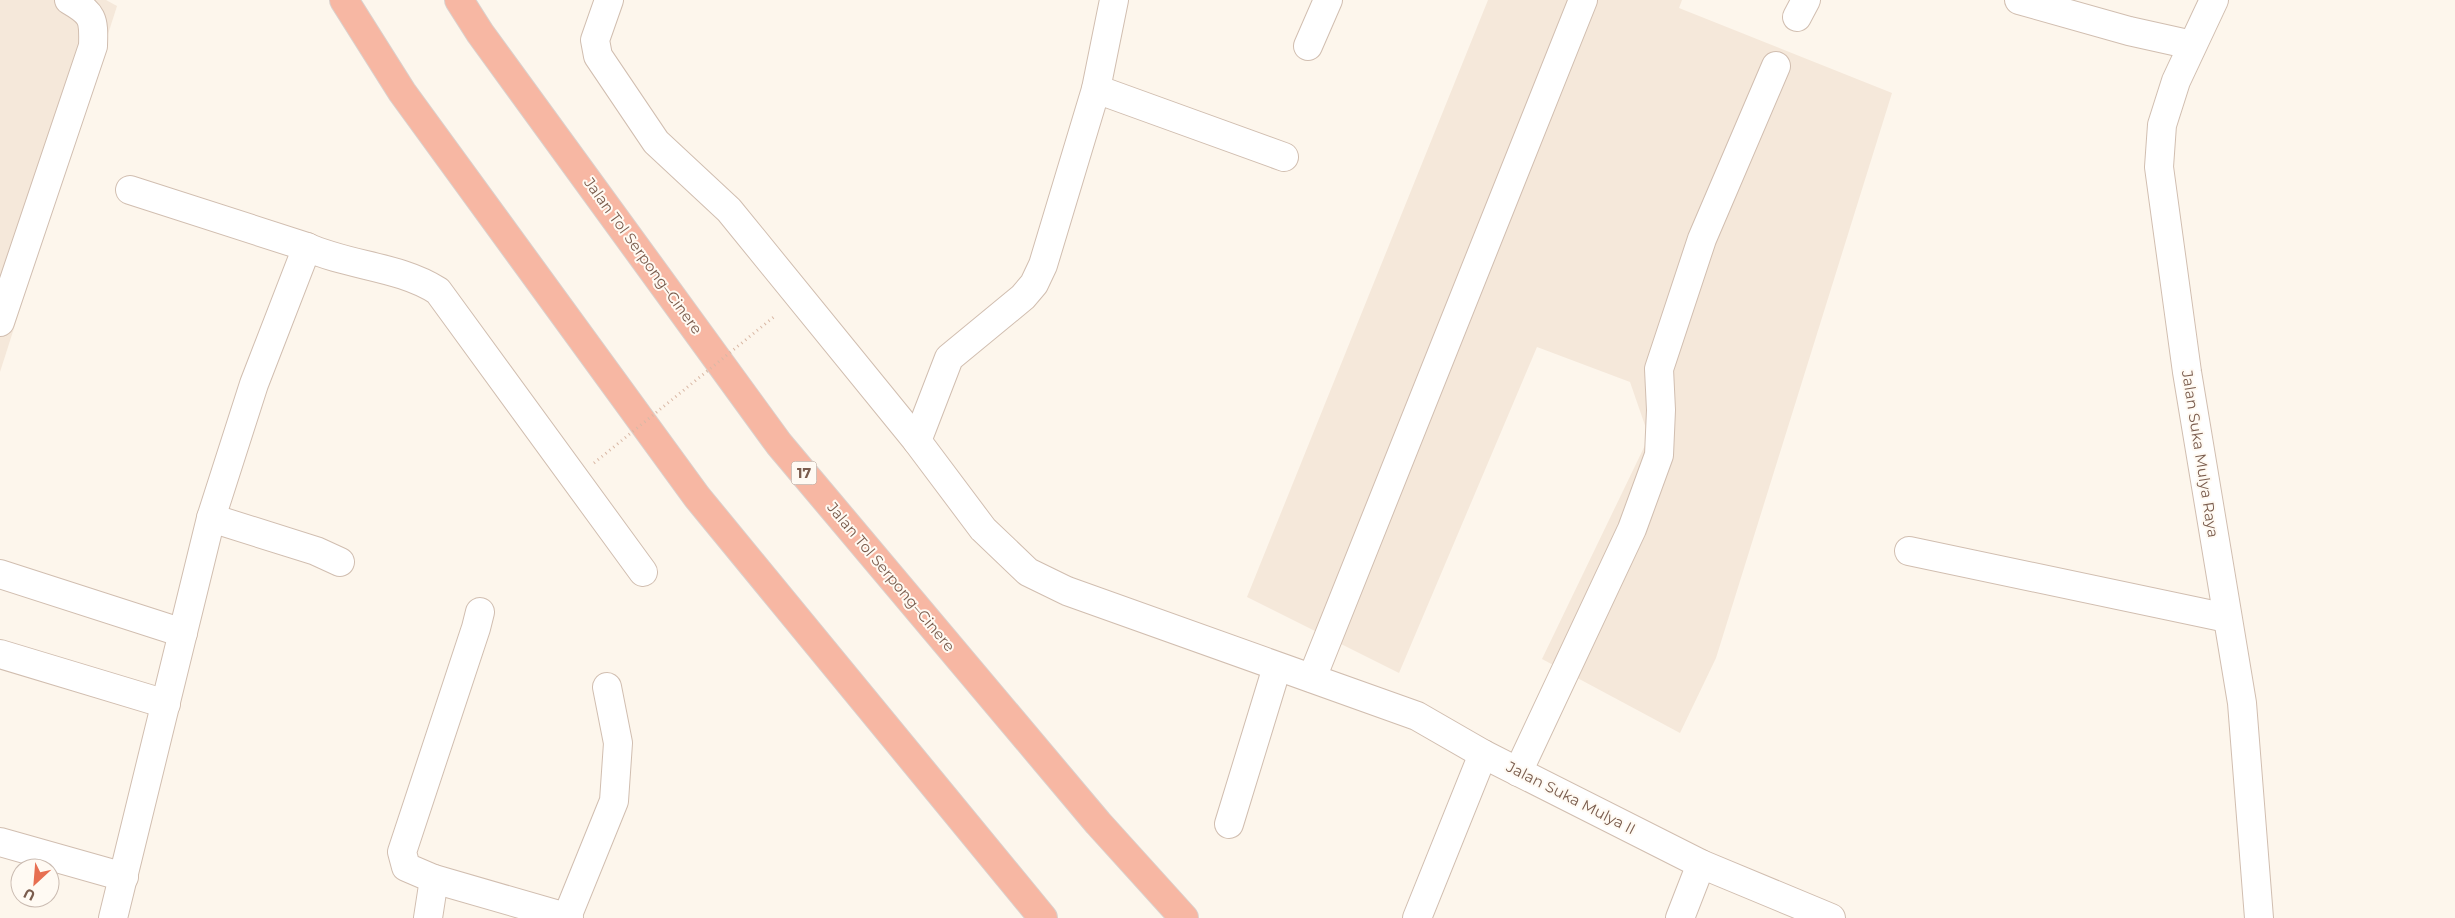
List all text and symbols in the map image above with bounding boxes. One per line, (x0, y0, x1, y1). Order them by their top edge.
street label: Jalan Tol Serpong–Cinere (580, 173, 707, 338)
street label: Jalan Suka Mulya Raya (2178, 368, 2223, 539)
road number: 17 (792, 462, 816, 484)
street label: Jalan Tol Serpong–Cinere (823, 497, 959, 655)
street label: Jalan Suka Mulya II (1503, 756, 1639, 838)
north arrow (10, 858, 60, 908)
text: U (20, 884, 38, 905)

